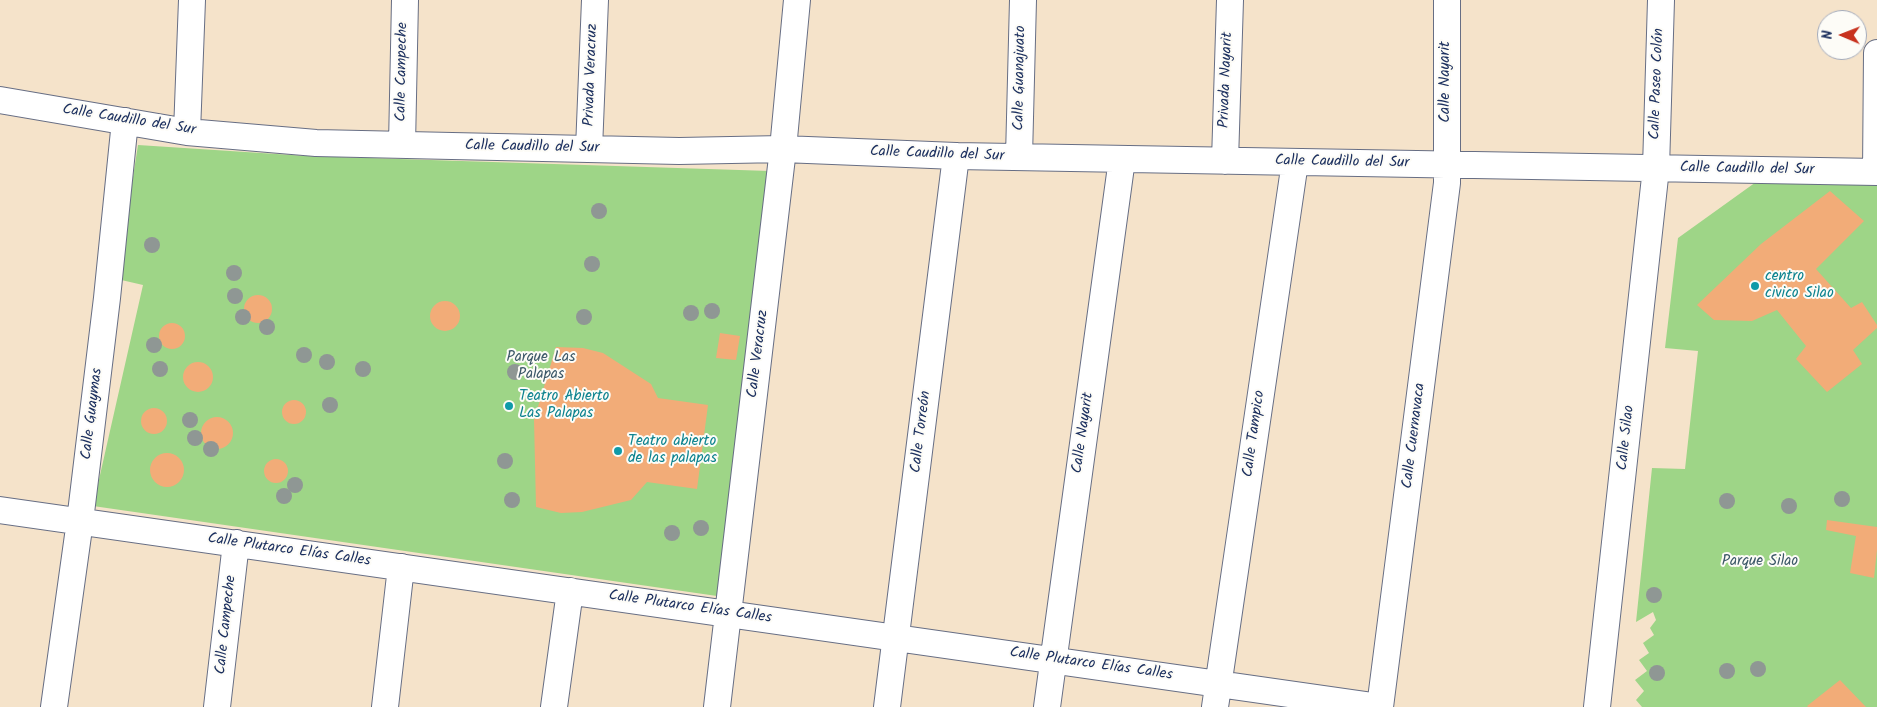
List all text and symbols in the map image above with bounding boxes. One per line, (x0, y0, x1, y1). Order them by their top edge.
north arrow (1817, 10, 1867, 60)
street label: Calle Campeche (393, 22, 413, 122)
street label: Privada Veracruz (581, 23, 603, 127)
street label: Calle Guanajuato (1011, 25, 1031, 131)
street label: Calle Paseo Colón (1647, 28, 1669, 140)
text: N (1817, 30, 1839, 39)
street label: Privada Nayarit (1216, 32, 1238, 128)
street label: Calle Nayarit (1437, 41, 1455, 123)
street label: Calle Caudillo del Sur (61, 102, 197, 140)
street label: Calle Caudillo del Sur (465, 138, 599, 158)
street label: Calle Caudillo del Sur (869, 144, 1005, 166)
street label: Calle Caudillo del Sur (1275, 153, 1409, 173)
street label: Calle Caudillo del Sur (1680, 160, 1814, 180)
place label: centro civico Silao (1765, 268, 1834, 303)
marker: centro civico Silao (1749, 280, 1761, 292)
street label: Calle Veracruz (745, 309, 773, 399)
park label: Parque Las Palapas (507, 349, 575, 384)
street label: Calle Guaymas (78, 367, 108, 461)
street label: Calle Cuernavaca (1400, 382, 1430, 490)
place label: Teatro Abierto Las Palapas (519, 388, 609, 423)
street label: Calle Torreón (908, 390, 936, 474)
street label: Calle Tampico (1240, 390, 1270, 478)
street label: Calle Nayarit (1069, 391, 1099, 475)
marker: Teatro Abierto Las Palapas (503, 400, 515, 412)
street label: Calle Silao (1615, 405, 1639, 471)
place label: Teatro abierto de las palapas (628, 433, 717, 468)
marker: Teatro abierto de las palapas (612, 445, 624, 457)
street label: Calle Plutarco Elías Calles (206, 531, 372, 571)
park label: Parque Silao (1722, 553, 1798, 571)
street label: Calle Campeche (213, 575, 241, 675)
street label: Calle Plutarco Elías Calles (607, 588, 773, 628)
street label: Calle Plutarco Elías Calles (1008, 645, 1174, 685)

